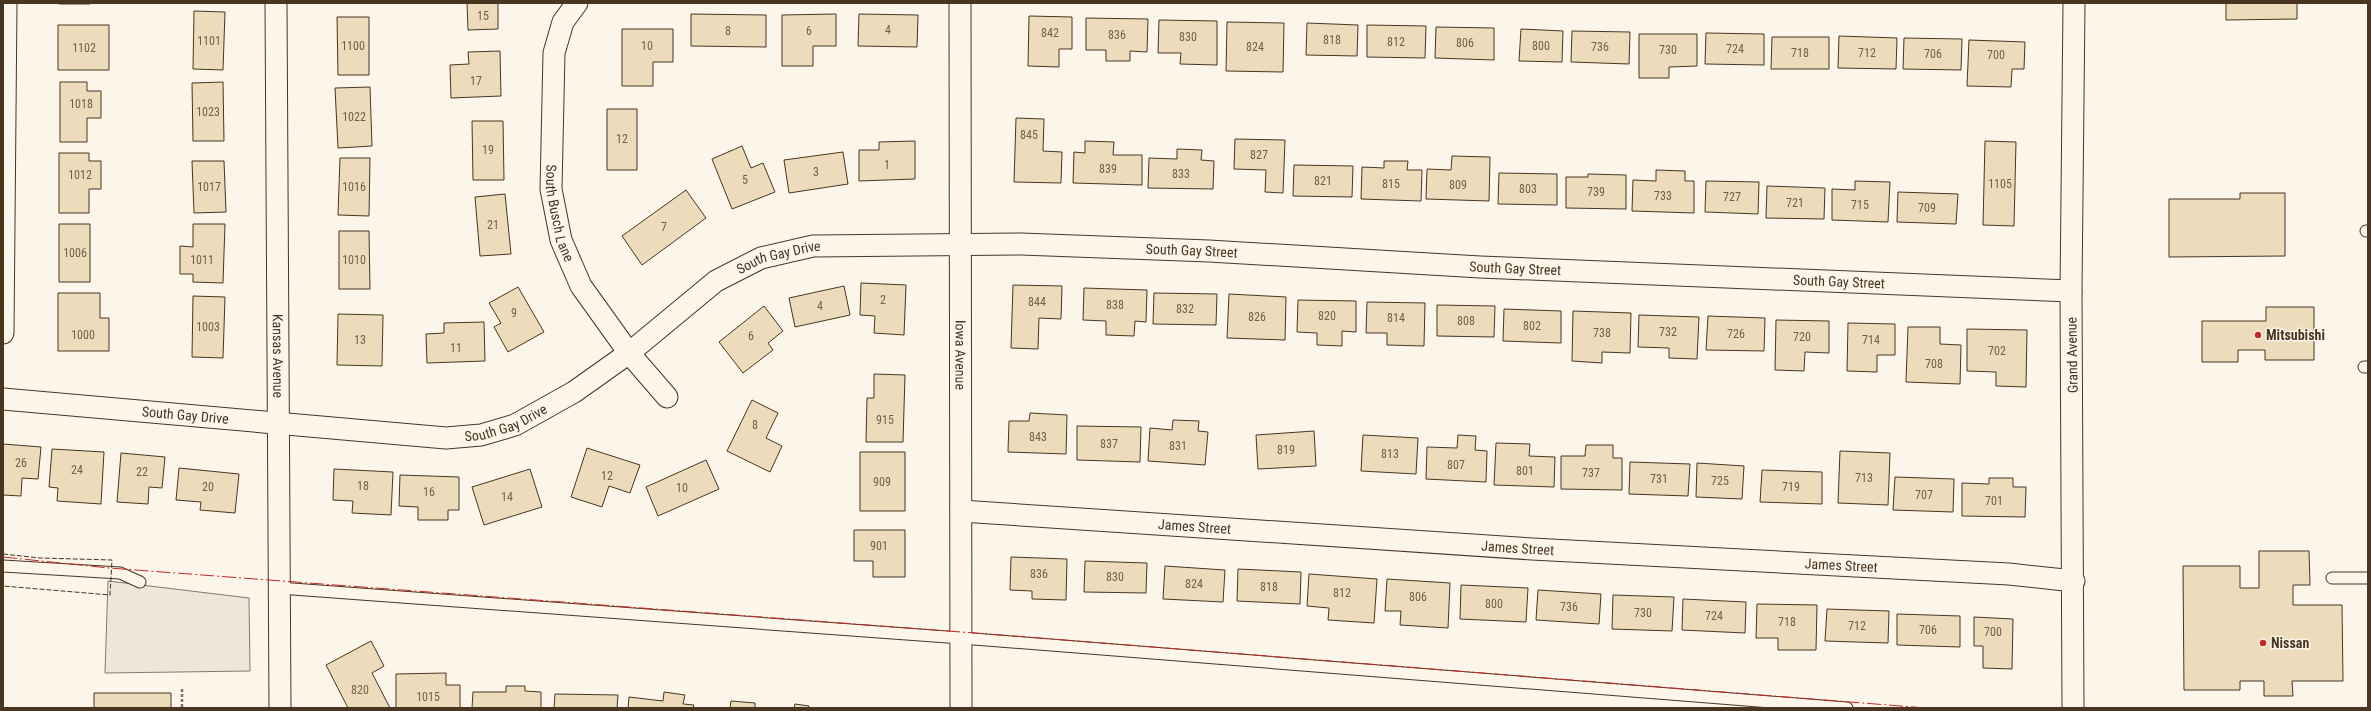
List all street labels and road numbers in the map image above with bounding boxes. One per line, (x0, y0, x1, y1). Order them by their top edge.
street label: South Busch Lane (543, 164, 578, 264)
street label: South Gay Drive (734, 238, 821, 277)
street label: South Gay Street (1145, 241, 1238, 261)
street label: South Gay Street (1469, 258, 1562, 278)
street label: South Gay Street (1793, 272, 1885, 291)
street label: Kansas Avenue (270, 314, 286, 399)
street label: Grand Avenue (2063, 316, 2081, 393)
street label: Iowa Avenue (952, 320, 969, 390)
street label: South Gay Drive (464, 401, 550, 444)
street label: South Gay Drive (141, 403, 230, 427)
street label: James Street (1158, 516, 1231, 537)
street label: James Street (1481, 538, 1555, 558)
street label: James Street (1804, 555, 1878, 575)

